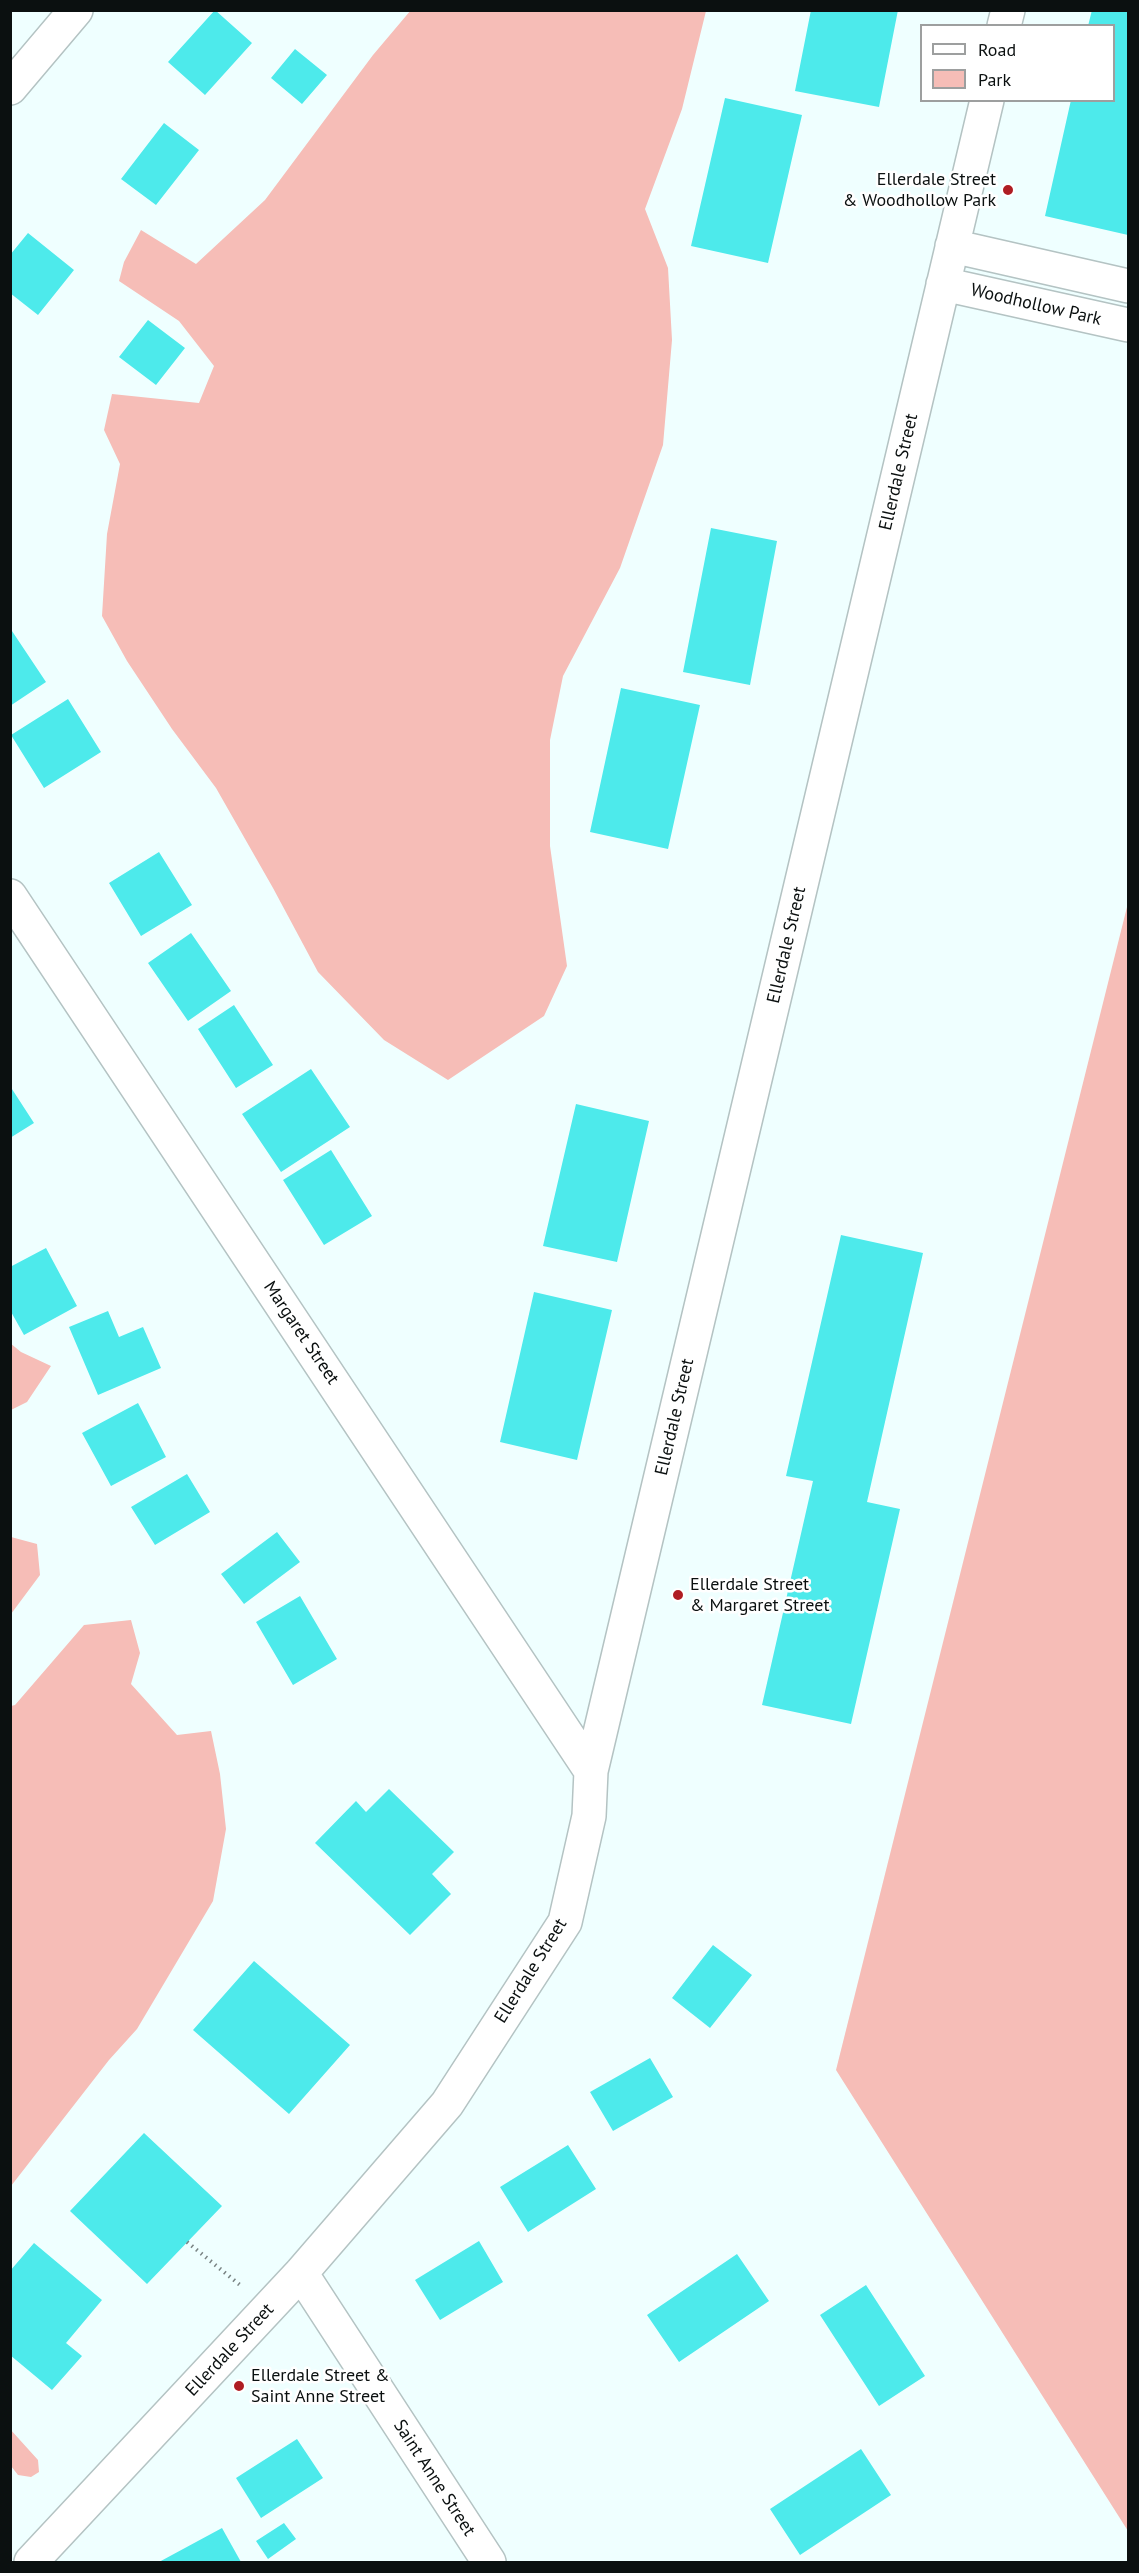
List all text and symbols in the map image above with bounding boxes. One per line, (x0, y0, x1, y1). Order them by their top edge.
legend (920, 24, 1115, 102)
text: Road (978, 38, 1016, 61)
text: Park (978, 68, 1011, 91)
place label: Ellerdale Street & Woodhollow Park (843, 169, 996, 212)
marker: Ellerdale Street & Woodhollow Park (1001, 183, 1015, 197)
street label: Woodhollow Park (968, 279, 1104, 331)
street label: Ellerdale Street (875, 411, 923, 533)
street label: Ellerdale Street (763, 884, 811, 1006)
street label: Margaret Street (258, 1277, 344, 1389)
street label: Ellerdale Street (651, 1356, 699, 1478)
place label: Ellerdale Street & Margaret Street (690, 1574, 829, 1616)
marker: Ellerdale Street & Margaret Street (671, 1588, 685, 1602)
street label: Ellerdale Street (490, 1915, 572, 2027)
street label: Ellerdale Street (181, 2299, 279, 2401)
place label: Ellerdale Street & Saint Anne Street (251, 2365, 390, 2408)
marker: Ellerdale Street & Saint Anne Street (232, 2379, 246, 2393)
street label: Saint Anne Street (388, 2416, 480, 2540)

